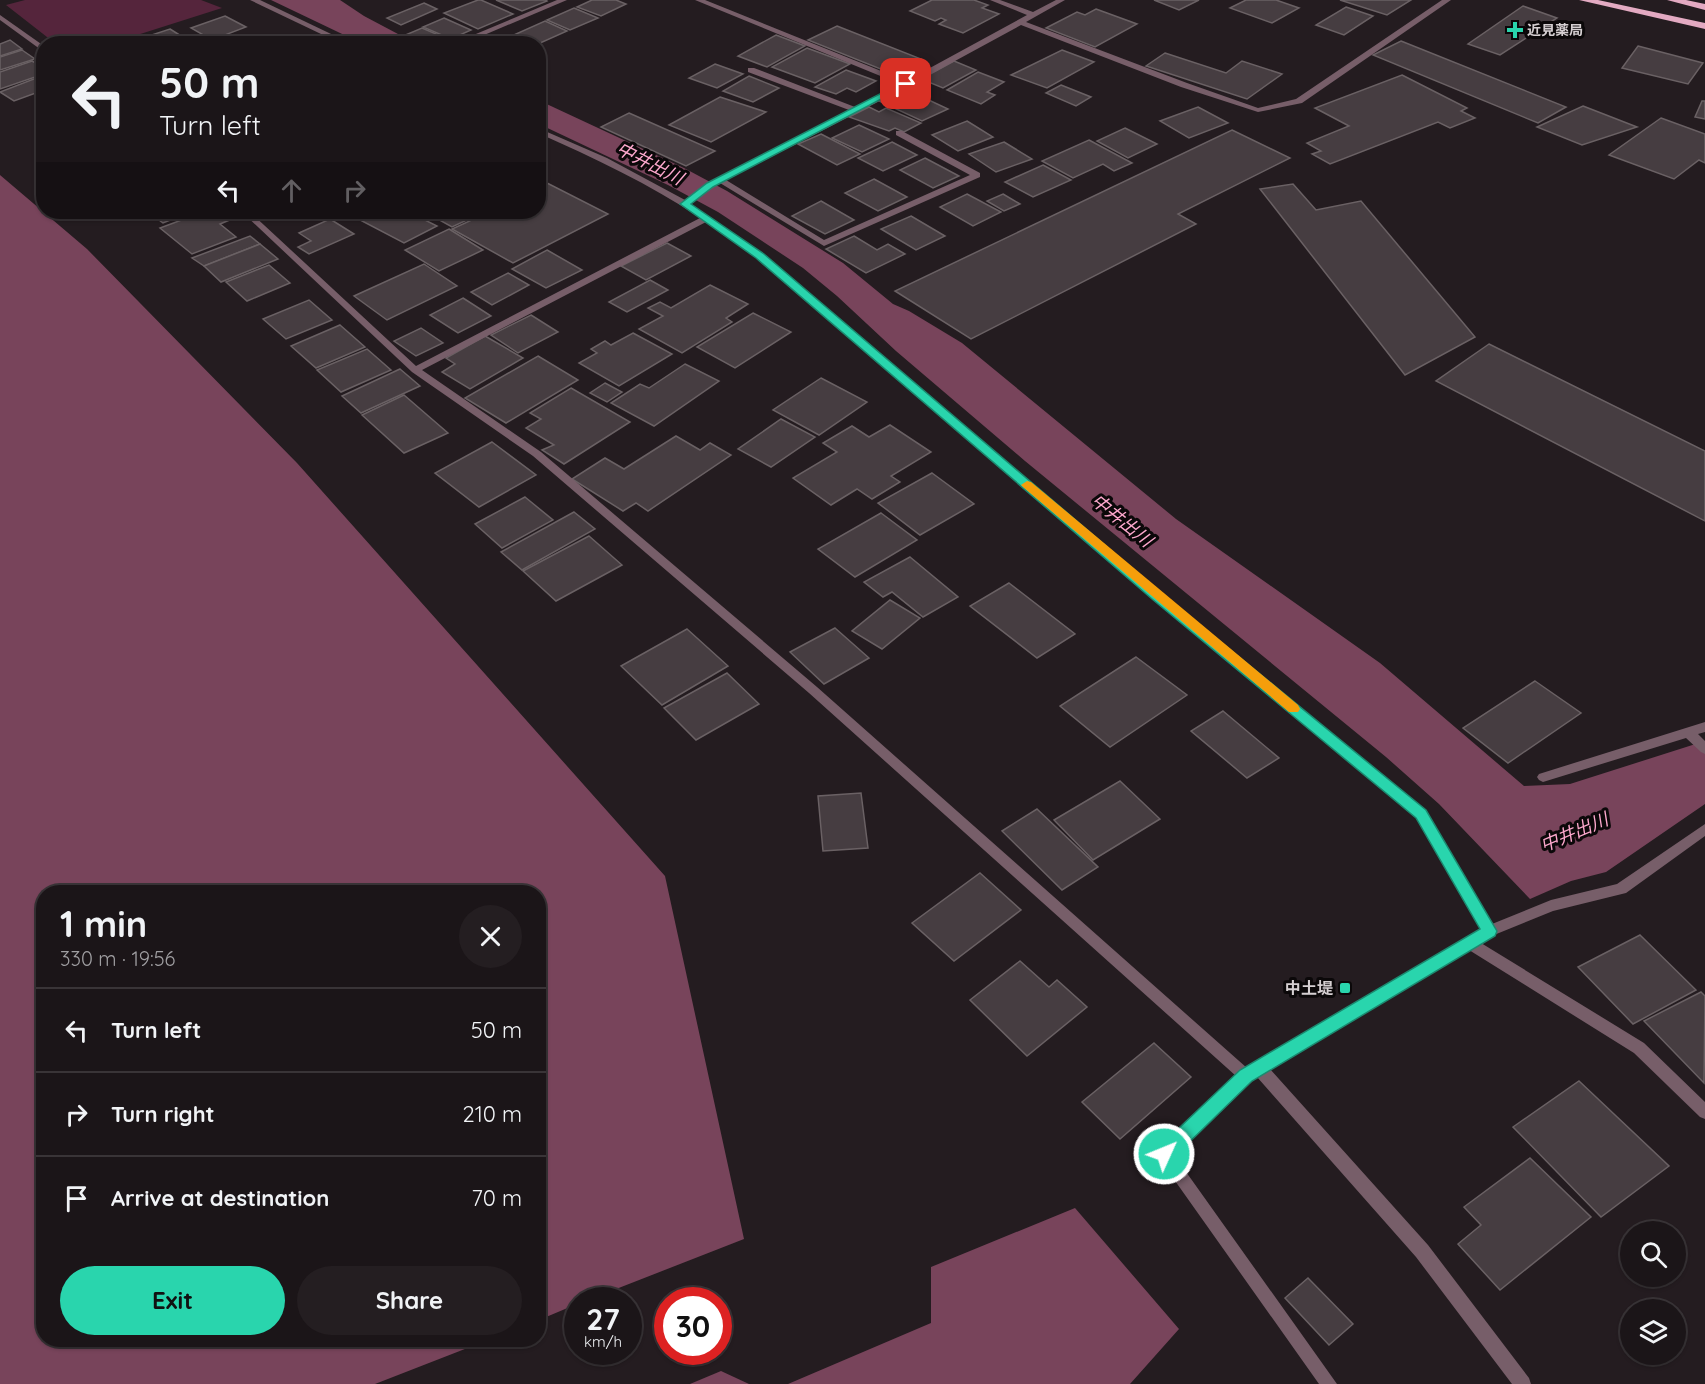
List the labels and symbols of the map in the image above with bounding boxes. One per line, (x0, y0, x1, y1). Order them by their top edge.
place label: 近見薬局 (1527, 21, 1583, 39)
marker: 近見薬局 (1508, 23, 1522, 37)
pin (880, 58, 931, 109)
water label: 中井出川 (613, 136, 689, 190)
water label: 中井出川 (1087, 488, 1159, 553)
water label: 中井出川 (1536, 807, 1613, 857)
place label: 中土堤 (1285, 978, 1333, 998)
marker: 中土堤 (1338, 981, 1352, 995)
position arrow (1132, 1122, 1196, 1186)
speed limit sign: 30 (654, 1287, 732, 1365)

